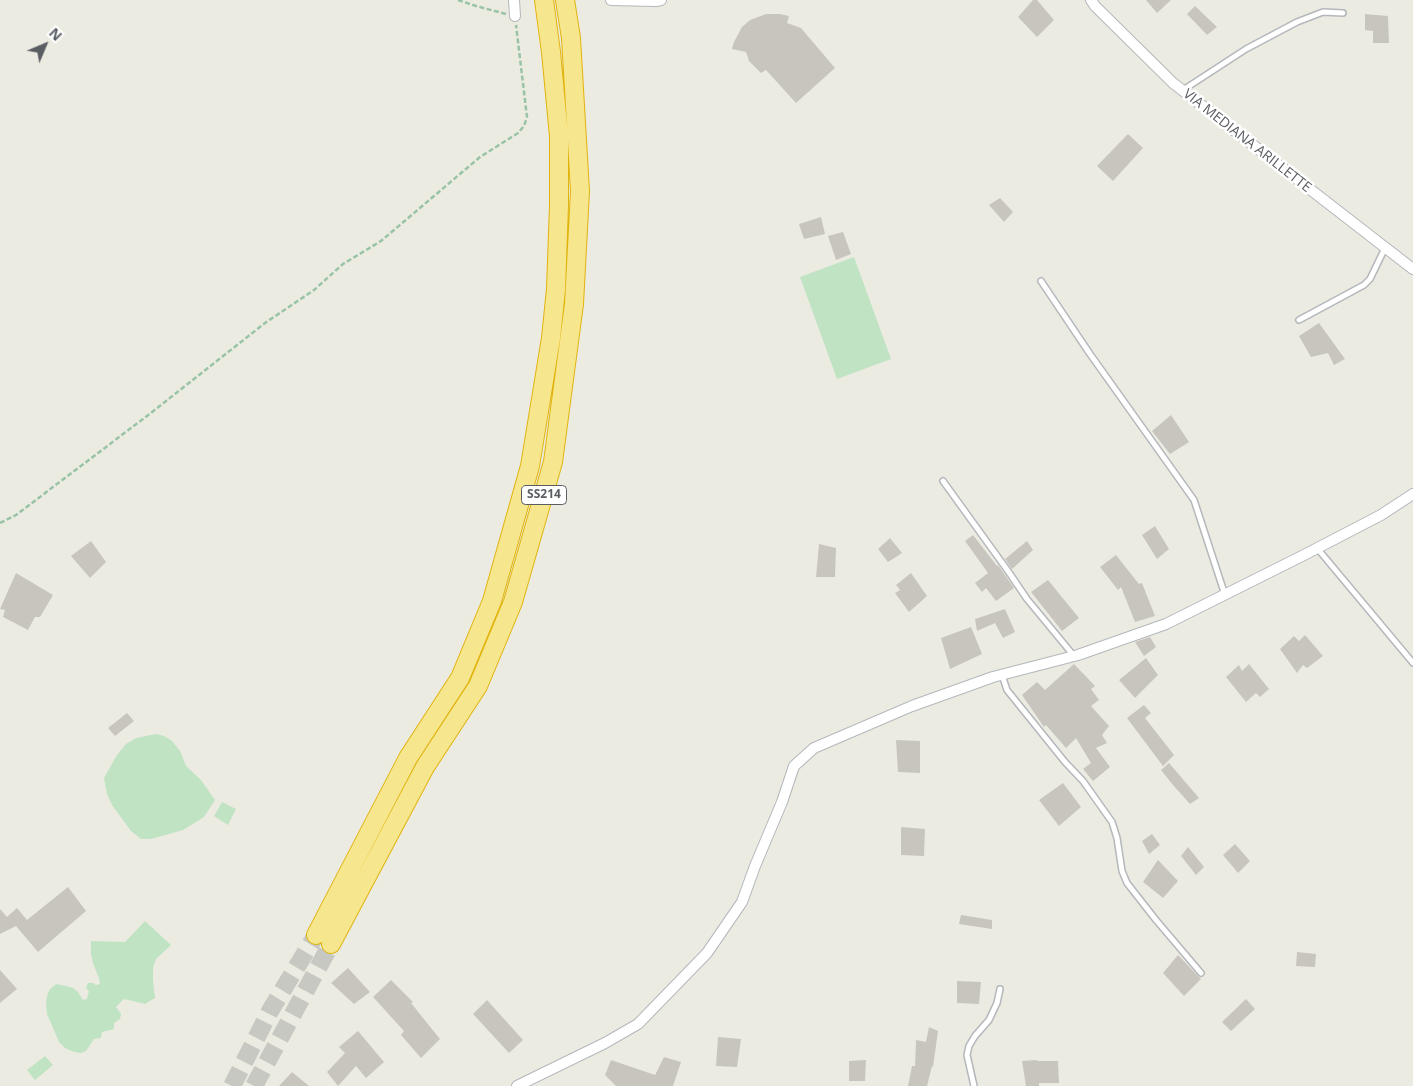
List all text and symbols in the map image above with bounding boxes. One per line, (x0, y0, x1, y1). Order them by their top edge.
north arrow (20, 20, 70, 70)
text: N (45, 23, 67, 45)
street label: VIA MEDIANA ARILLETTE (1180, 86, 1314, 196)
road number: SS214 (522, 486, 566, 504)

